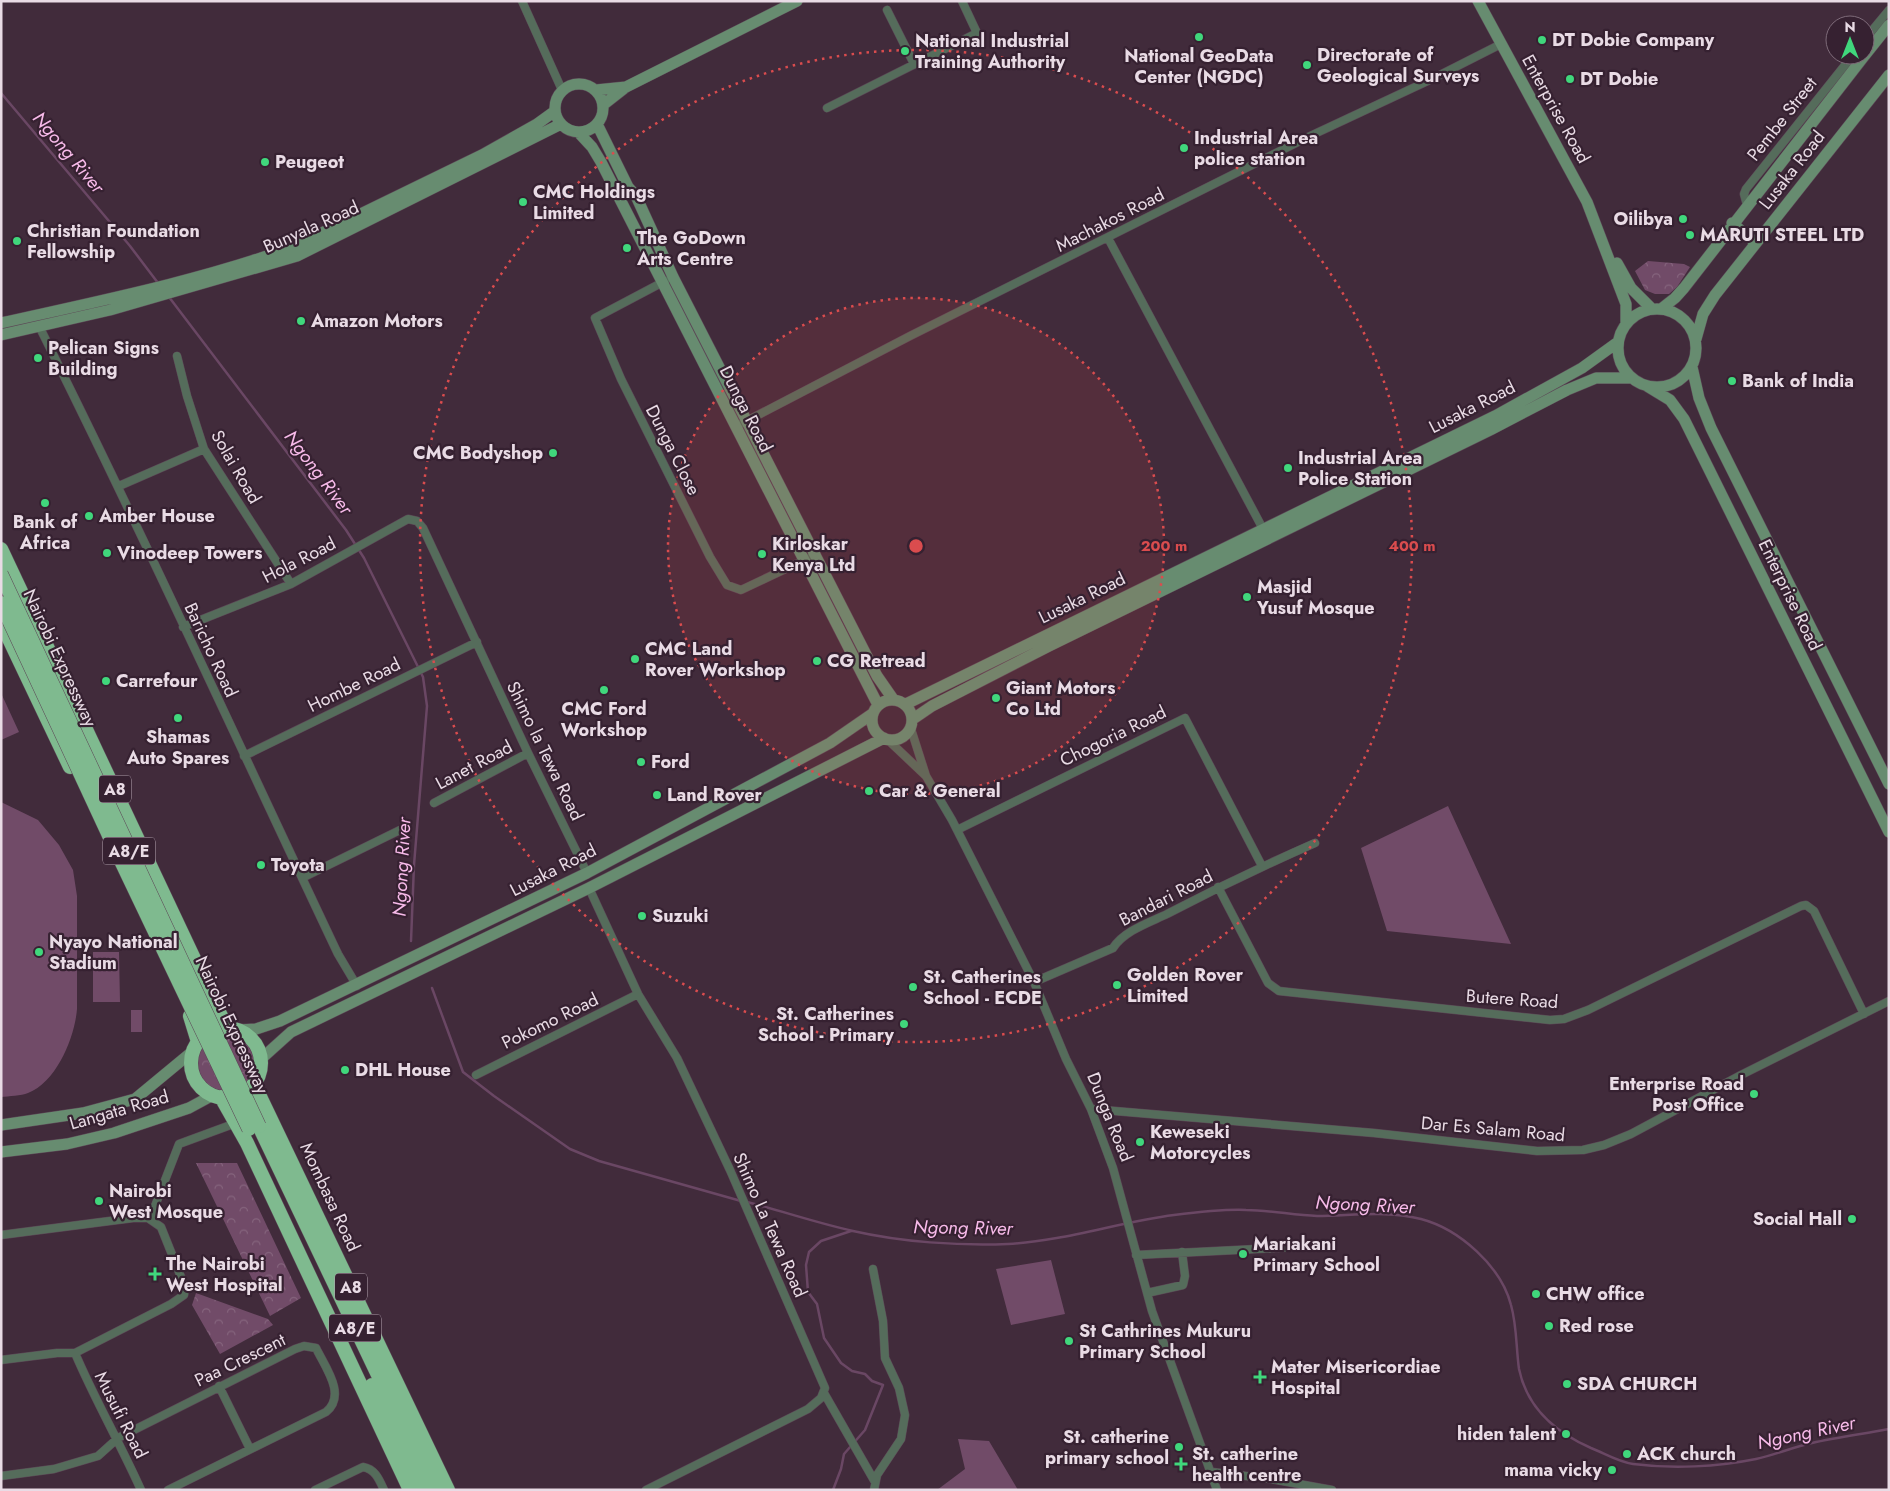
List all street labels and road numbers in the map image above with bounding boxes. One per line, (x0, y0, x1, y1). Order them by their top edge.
street label: Enterprise Road (1515, 50, 1597, 168)
street label: Pembe Street (1741, 71, 1824, 167)
street label: Lusaka Road (1753, 125, 1831, 215)
street label: Machakos Road (1051, 181, 1169, 259)
street label: Bunyala Road (259, 194, 363, 260)
street label: Dunga Road (713, 361, 779, 457)
street label: Lusaka Road (1424, 374, 1520, 440)
street label: Dunga Close (639, 400, 707, 500)
street label: Solai Road (204, 425, 268, 509)
street label: Hola Road (258, 530, 340, 590)
street label: Enterprise Road (1752, 535, 1828, 655)
street label: Lusaka Road (1034, 566, 1130, 630)
street label: Nairobi Expressway (17, 585, 103, 731)
street label: Baricho Road (178, 598, 244, 702)
street label: Hombe Road (303, 651, 405, 719)
street label: Shimo la Tewa Road (500, 677, 590, 825)
street label: Chogoria Road (1055, 699, 1171, 773)
street label: Lanet Road (431, 734, 517, 796)
road number: A8 (99, 776, 131, 802)
street label: Lusaka Road (505, 837, 601, 903)
road number: A8/E (103, 838, 155, 864)
street label: Bandari Road (1115, 863, 1217, 933)
street label: Nairobi Expressway (189, 952, 275, 1098)
street label: Butere Road (1465, 983, 1559, 1015)
street label: Pokomo Road (497, 986, 603, 1056)
street label: Dunga Road (1080, 1068, 1140, 1166)
street label: Langata Road (66, 1083, 172, 1137)
street label: Dar Es Salam Road (1420, 1110, 1566, 1148)
street label: Mombasa Road (293, 1138, 367, 1256)
street label: Shimo La Tewa Road (726, 1148, 814, 1302)
road number: A8 (335, 1274, 367, 1300)
road number: A8/E (329, 1315, 381, 1342)
street label: Paa Crescent (190, 1326, 291, 1393)
street label: Musufi Road (88, 1367, 154, 1463)

